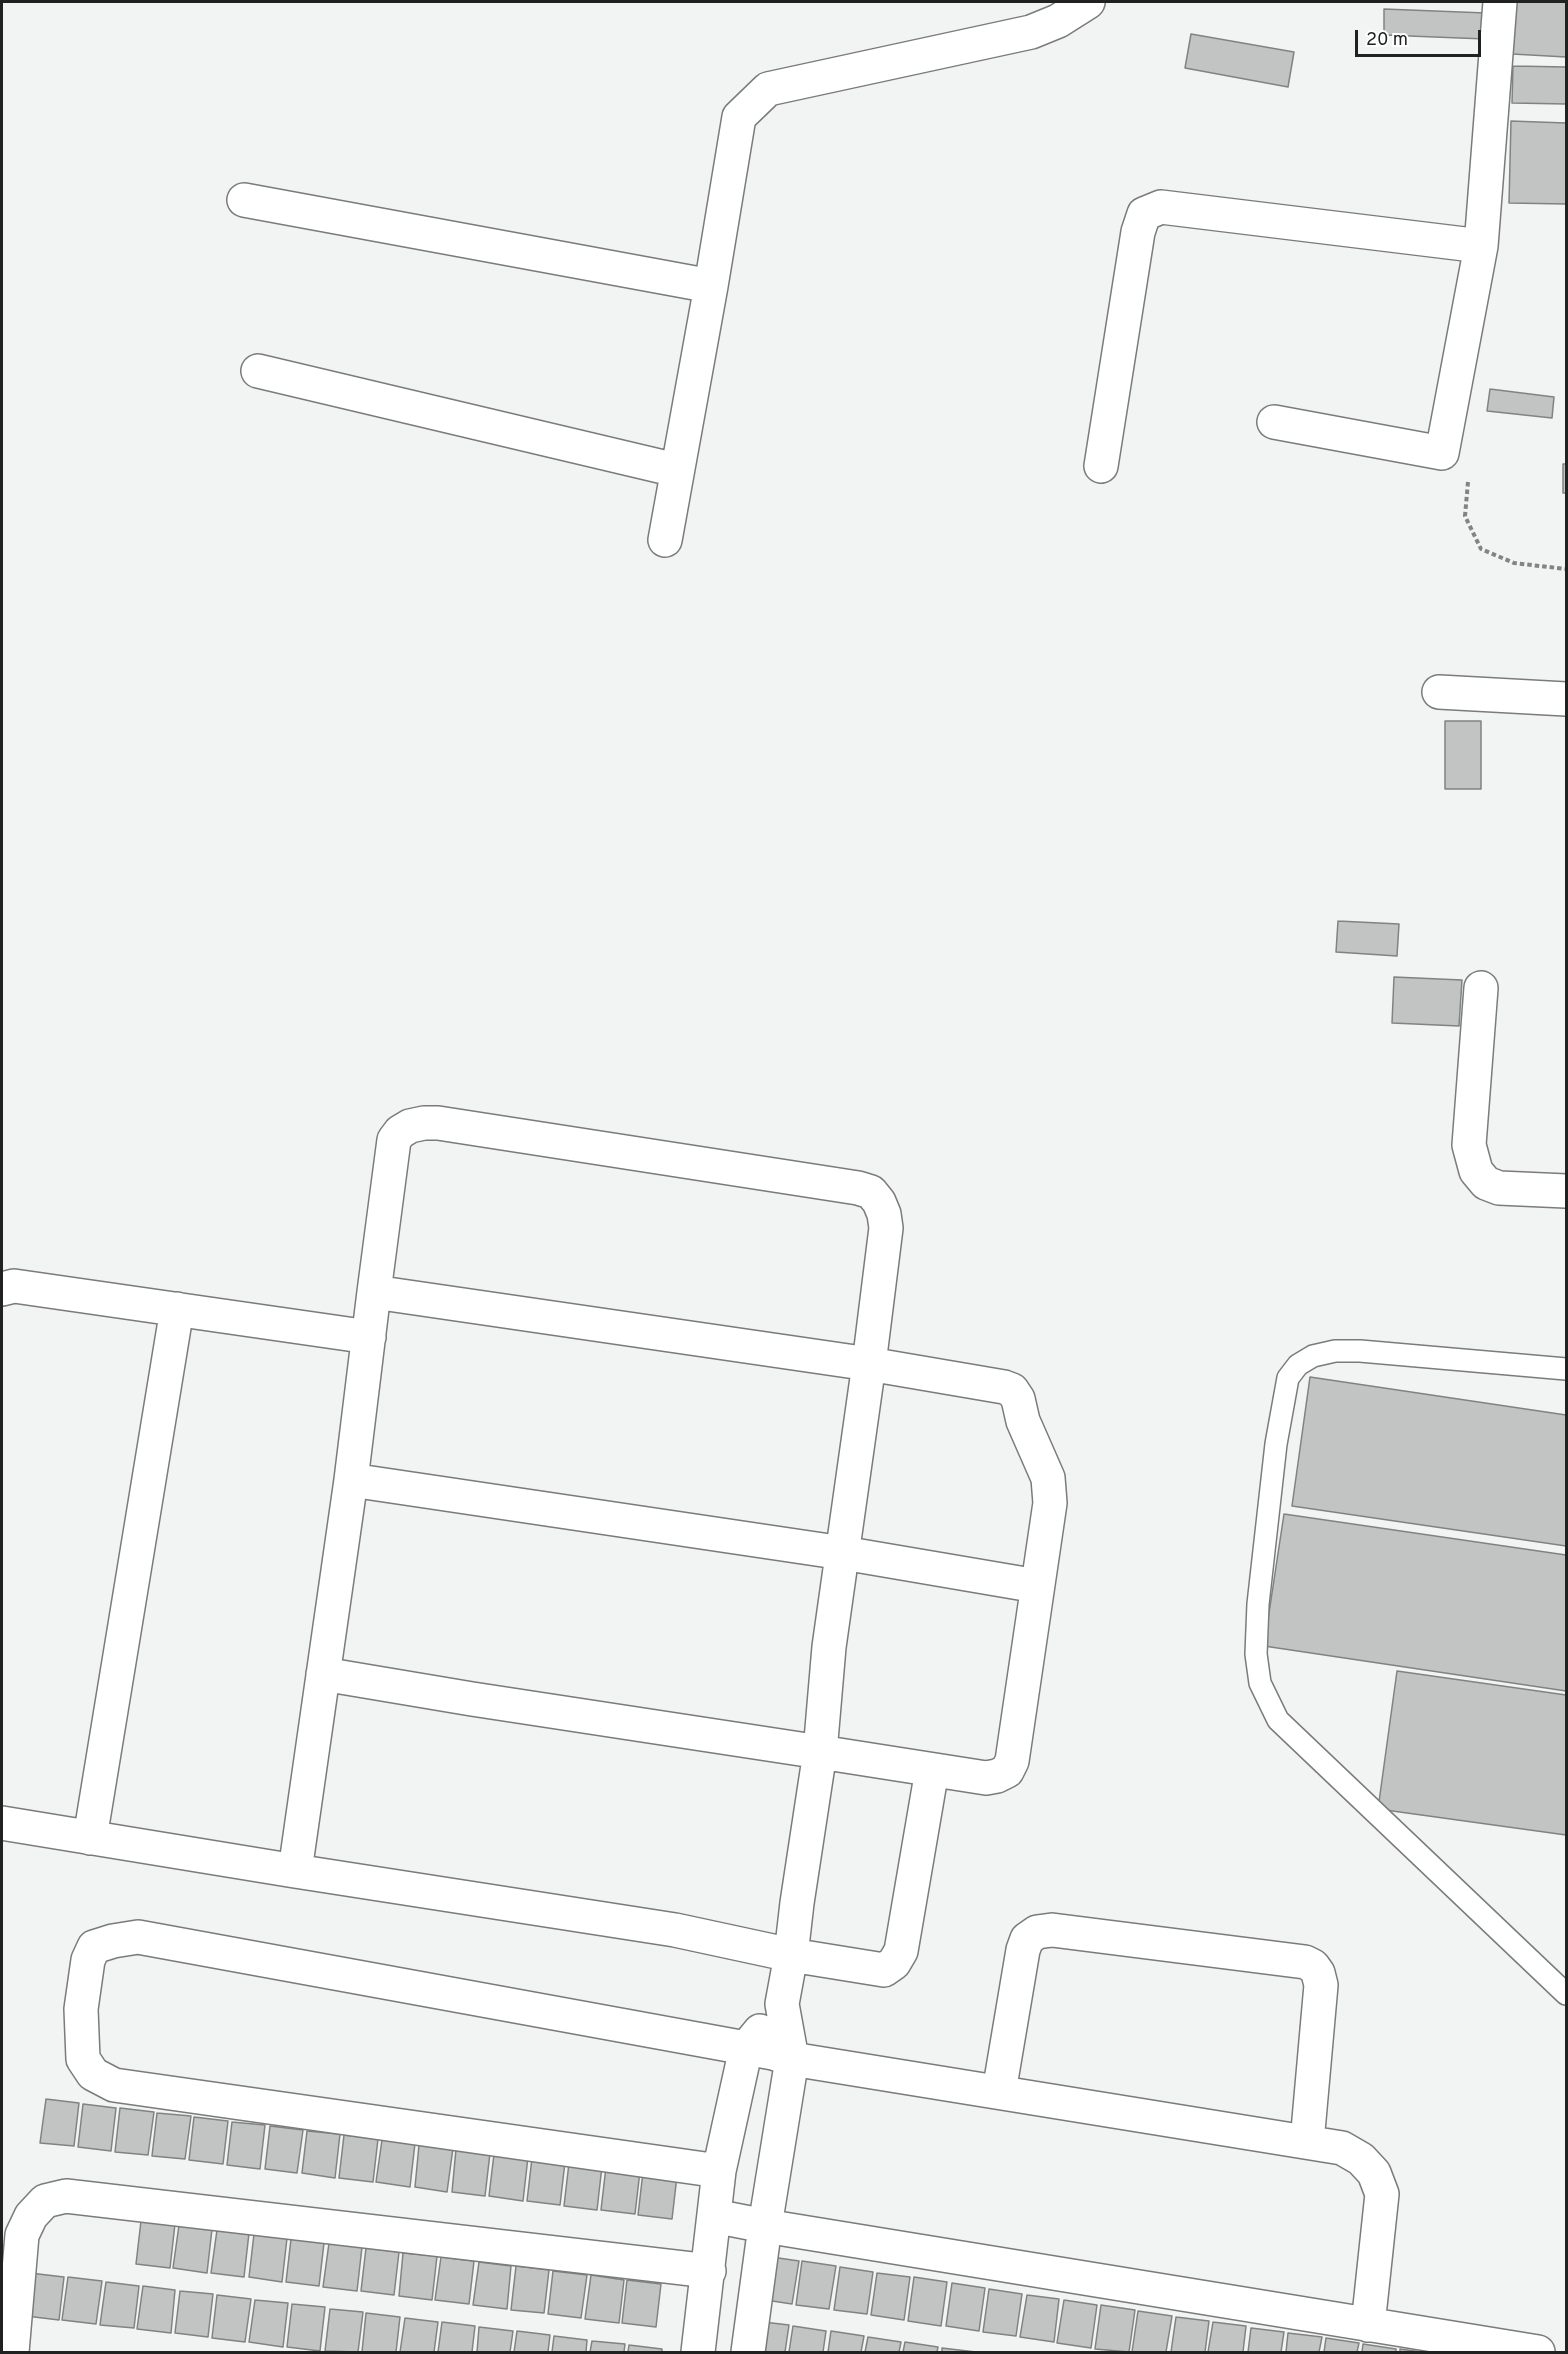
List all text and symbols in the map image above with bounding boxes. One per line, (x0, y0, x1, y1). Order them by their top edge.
scale bar (1358, 18, 1484, 56)
text: 20 m (1366, 29, 1408, 52)

